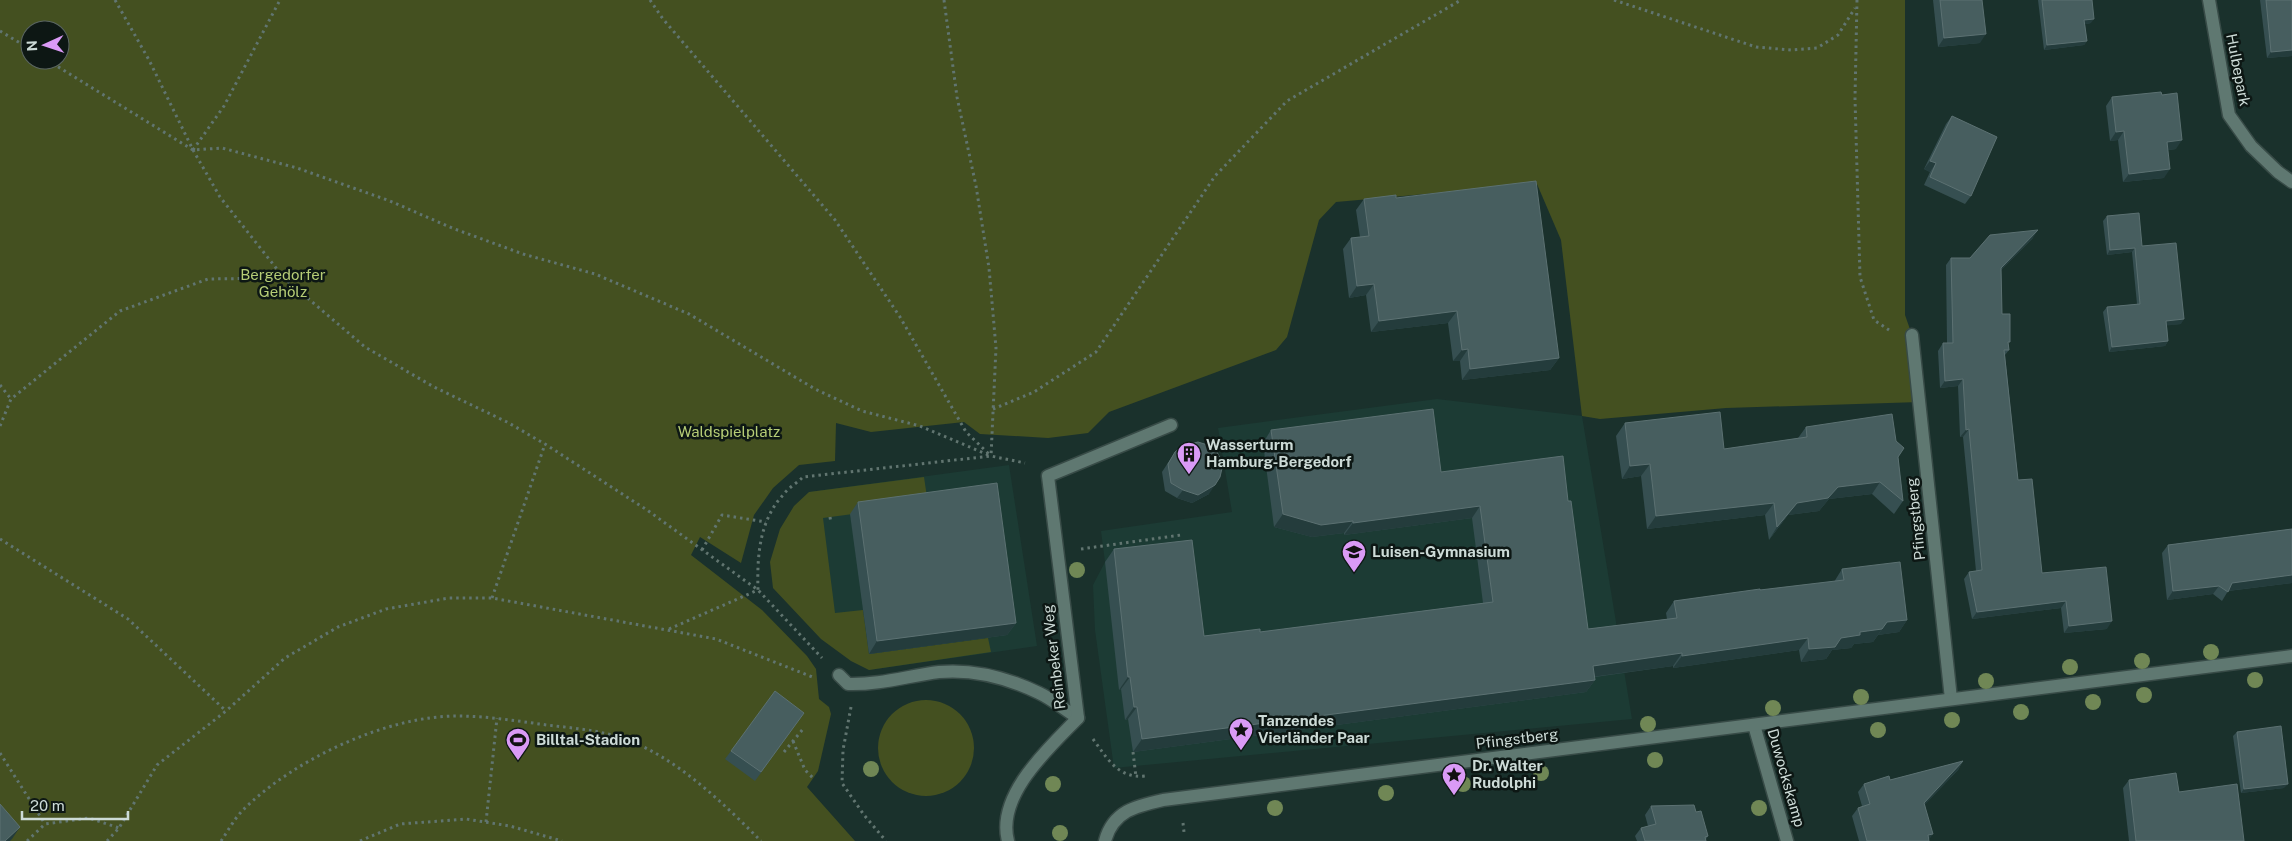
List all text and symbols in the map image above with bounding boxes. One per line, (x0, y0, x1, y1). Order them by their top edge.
north arrow (20, 20, 70, 70)
street label: Hulbepark (2223, 32, 2254, 108)
text: N (24, 40, 40, 52)
park label: Bergedorfer Gehölz (240, 266, 326, 300)
park label: Waldspielplatz (678, 423, 780, 440)
place label: Wasserturm Hamburg-Bergedorf (1206, 436, 1352, 470)
building icon: Wasserturm Hamburg-Bergedorf (1176, 441, 1202, 475)
street label: Pfingstberg (1903, 477, 1928, 561)
school or university icon: Luisen-Gymnasium (1341, 539, 1367, 573)
place label: Luisen-Gymnasium (1372, 543, 1510, 560)
street label: Reinbeker Weg (1039, 604, 1068, 710)
place label: Tanzendes Vierländer Paar (1258, 712, 1370, 746)
place icon: Tanzendes Vierländer Paar (1228, 717, 1254, 751)
street label: Pfingstberg (1475, 725, 1559, 752)
sports icon: Billtal-Stadion (505, 727, 531, 761)
street label: Duwockskamp (1764, 727, 1809, 829)
place label: Billtal-Stadion (536, 731, 640, 748)
place label: Dr. Walter Rudolphi (1472, 757, 1543, 791)
place icon: Dr. Walter Rudolphi (1441, 762, 1467, 796)
scale bar (22, 788, 129, 820)
text: 20 m (30, 797, 65, 814)

